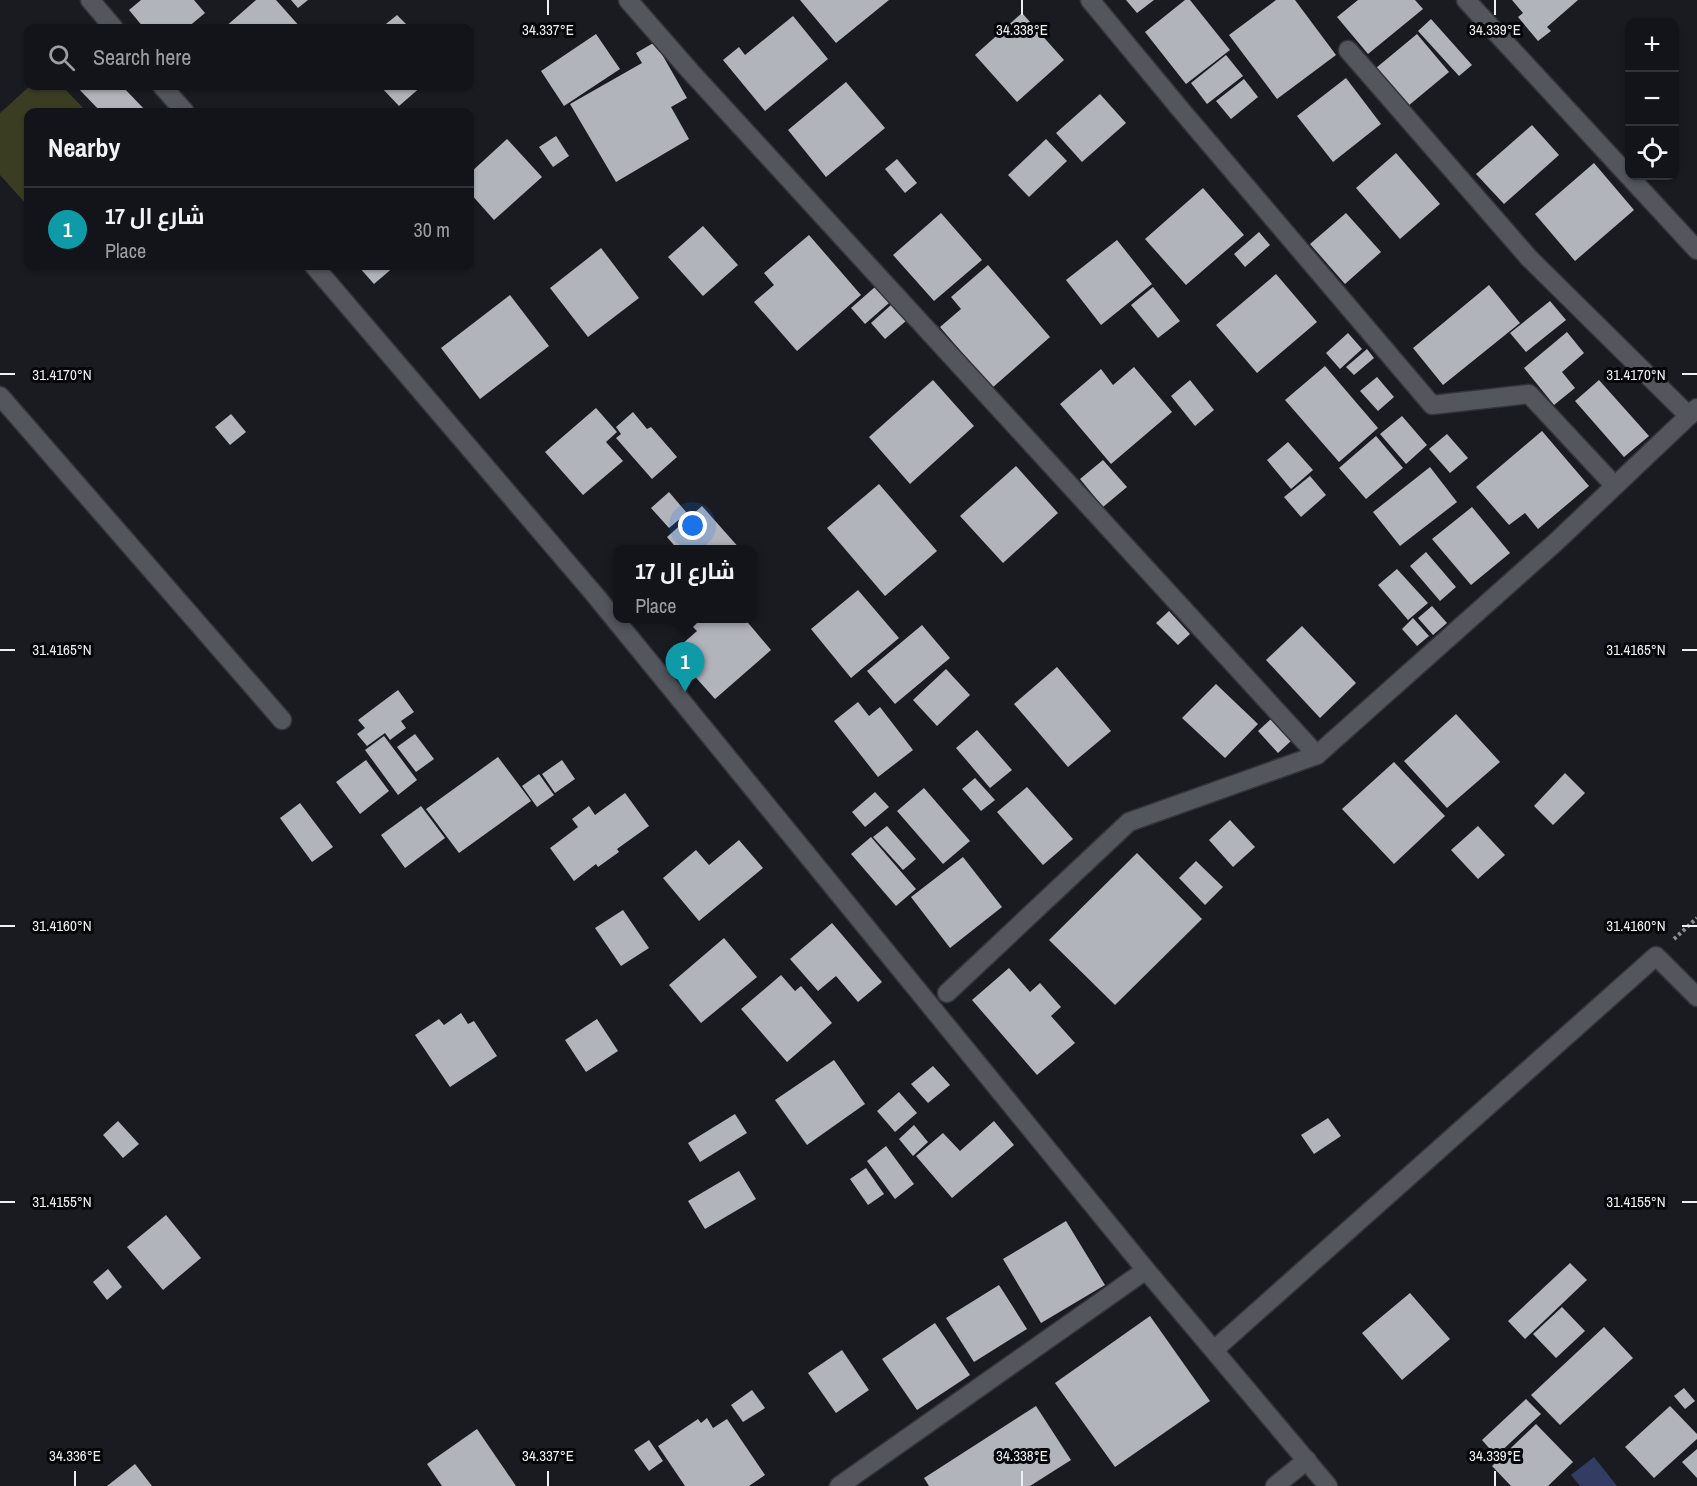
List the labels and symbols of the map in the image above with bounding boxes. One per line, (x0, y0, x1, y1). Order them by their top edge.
text: 34.337°E (522, 19, 574, 40)
text: 34.338°E (996, 19, 1048, 40)
text: 34.339°E (1469, 19, 1521, 40)
text: 31.4170°N (32, 364, 92, 385)
text: 31.4170°N (1606, 364, 1666, 385)
your location (678, 511, 707, 540)
text: 31.4165°N (32, 639, 92, 660)
text: 31.4165°N (1606, 639, 1666, 660)
pin: 1 (666, 642, 704, 692)
text: 31.4160°N (32, 915, 92, 936)
text: 31.4160°N (1606, 915, 1666, 936)
text: 31.4155°N (32, 1191, 92, 1212)
text: 31.4155°N (1606, 1191, 1666, 1212)
text: 34.336°E (49, 1445, 101, 1466)
text: 34.337°E (522, 1445, 574, 1466)
text: 34.338°E (996, 1445, 1048, 1466)
text: 34.339°E (1469, 1445, 1521, 1466)

